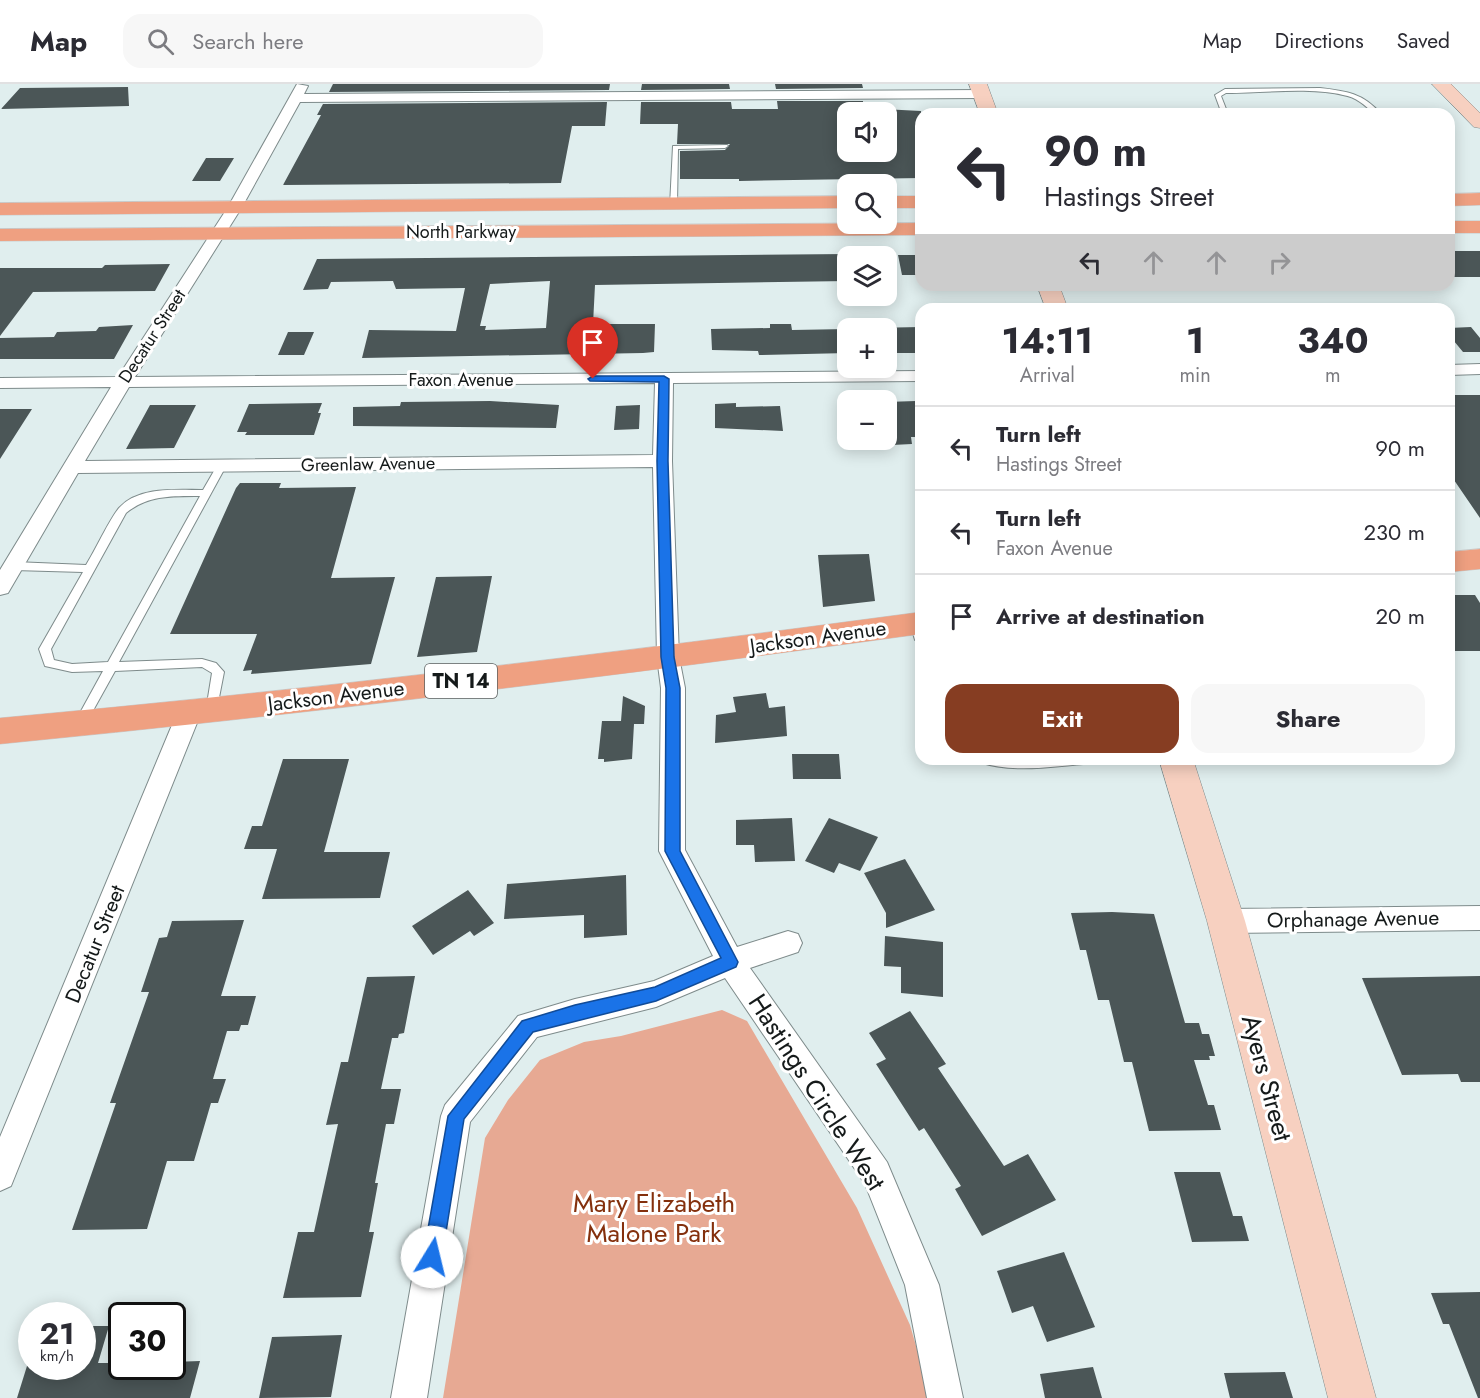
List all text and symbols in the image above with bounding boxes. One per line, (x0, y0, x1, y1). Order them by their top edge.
search box (123, 14, 543, 68)
text: Map (30, 21, 87, 62)
icon: search (144, 25, 177, 58)
text: Search here (192, 25, 304, 57)
text: Map (1203, 26, 1242, 56)
text: Directions (1275, 26, 1364, 56)
text: Saved (1397, 26, 1450, 56)
map controls (837, 102, 897, 450)
button: sound (837, 102, 897, 162)
text: 90 m (1044, 121, 1147, 182)
icon: left (945, 132, 1023, 210)
button: search (837, 174, 897, 234)
text: Hastings Street (1044, 177, 1214, 216)
street label: North Parkway (406, 219, 516, 245)
button: layers (837, 246, 897, 306)
icon: left (1074, 246, 1107, 279)
icon: ahead (1137, 246, 1170, 279)
icon: ahead (1200, 246, 1233, 279)
icon: right (1263, 246, 1296, 279)
street label: Decatur Street (112, 283, 192, 388)
text: 14:11 (1001, 314, 1093, 366)
text: 1 (1186, 314, 1204, 366)
text: 340 (1297, 314, 1369, 366)
pin (567, 317, 618, 379)
button: + (837, 318, 897, 378)
icon: arrive (576, 326, 609, 359)
text: Arrival (1020, 361, 1075, 390)
text: min (1180, 361, 1211, 390)
text: m (1325, 361, 1341, 390)
street label: Faxon Avenue (408, 367, 514, 393)
button: − (837, 390, 897, 450)
text: Turn left (996, 418, 1081, 450)
icon: left (945, 432, 978, 465)
text: 90 m (1375, 432, 1425, 464)
street label: Greenlaw Avenue (301, 450, 435, 478)
text: Hastings Street (996, 450, 1122, 479)
text: Turn left (996, 502, 1081, 534)
icon: left (945, 516, 978, 549)
text: 230 m (1364, 516, 1425, 548)
text: Faxon Avenue (996, 534, 1113, 563)
icon: arrive (945, 600, 978, 633)
text: Arrive at destination (996, 600, 1205, 632)
text: 20 m (1376, 600, 1425, 632)
street label: Jackson Avenue (745, 613, 888, 662)
road number: TN 14 (425, 664, 497, 698)
street label: Jackson Avenue (263, 673, 406, 720)
button: Exit (945, 684, 1179, 753)
button: Share (1191, 684, 1425, 753)
street label: Decatur Street (58, 880, 132, 1008)
street label: Orphanage Avenue (1266, 902, 1440, 936)
street label: Hastings Circle West (739, 986, 895, 1198)
street label: Ayers Street (1232, 1011, 1302, 1146)
park label: Mary Elizabeth Malone Park (573, 1184, 735, 1252)
position arrow (400, 1225, 464, 1289)
speed limit sign: 30 (108, 1302, 186, 1380)
text: 21 (40, 1312, 74, 1355)
text: km/h (40, 1345, 74, 1367)

